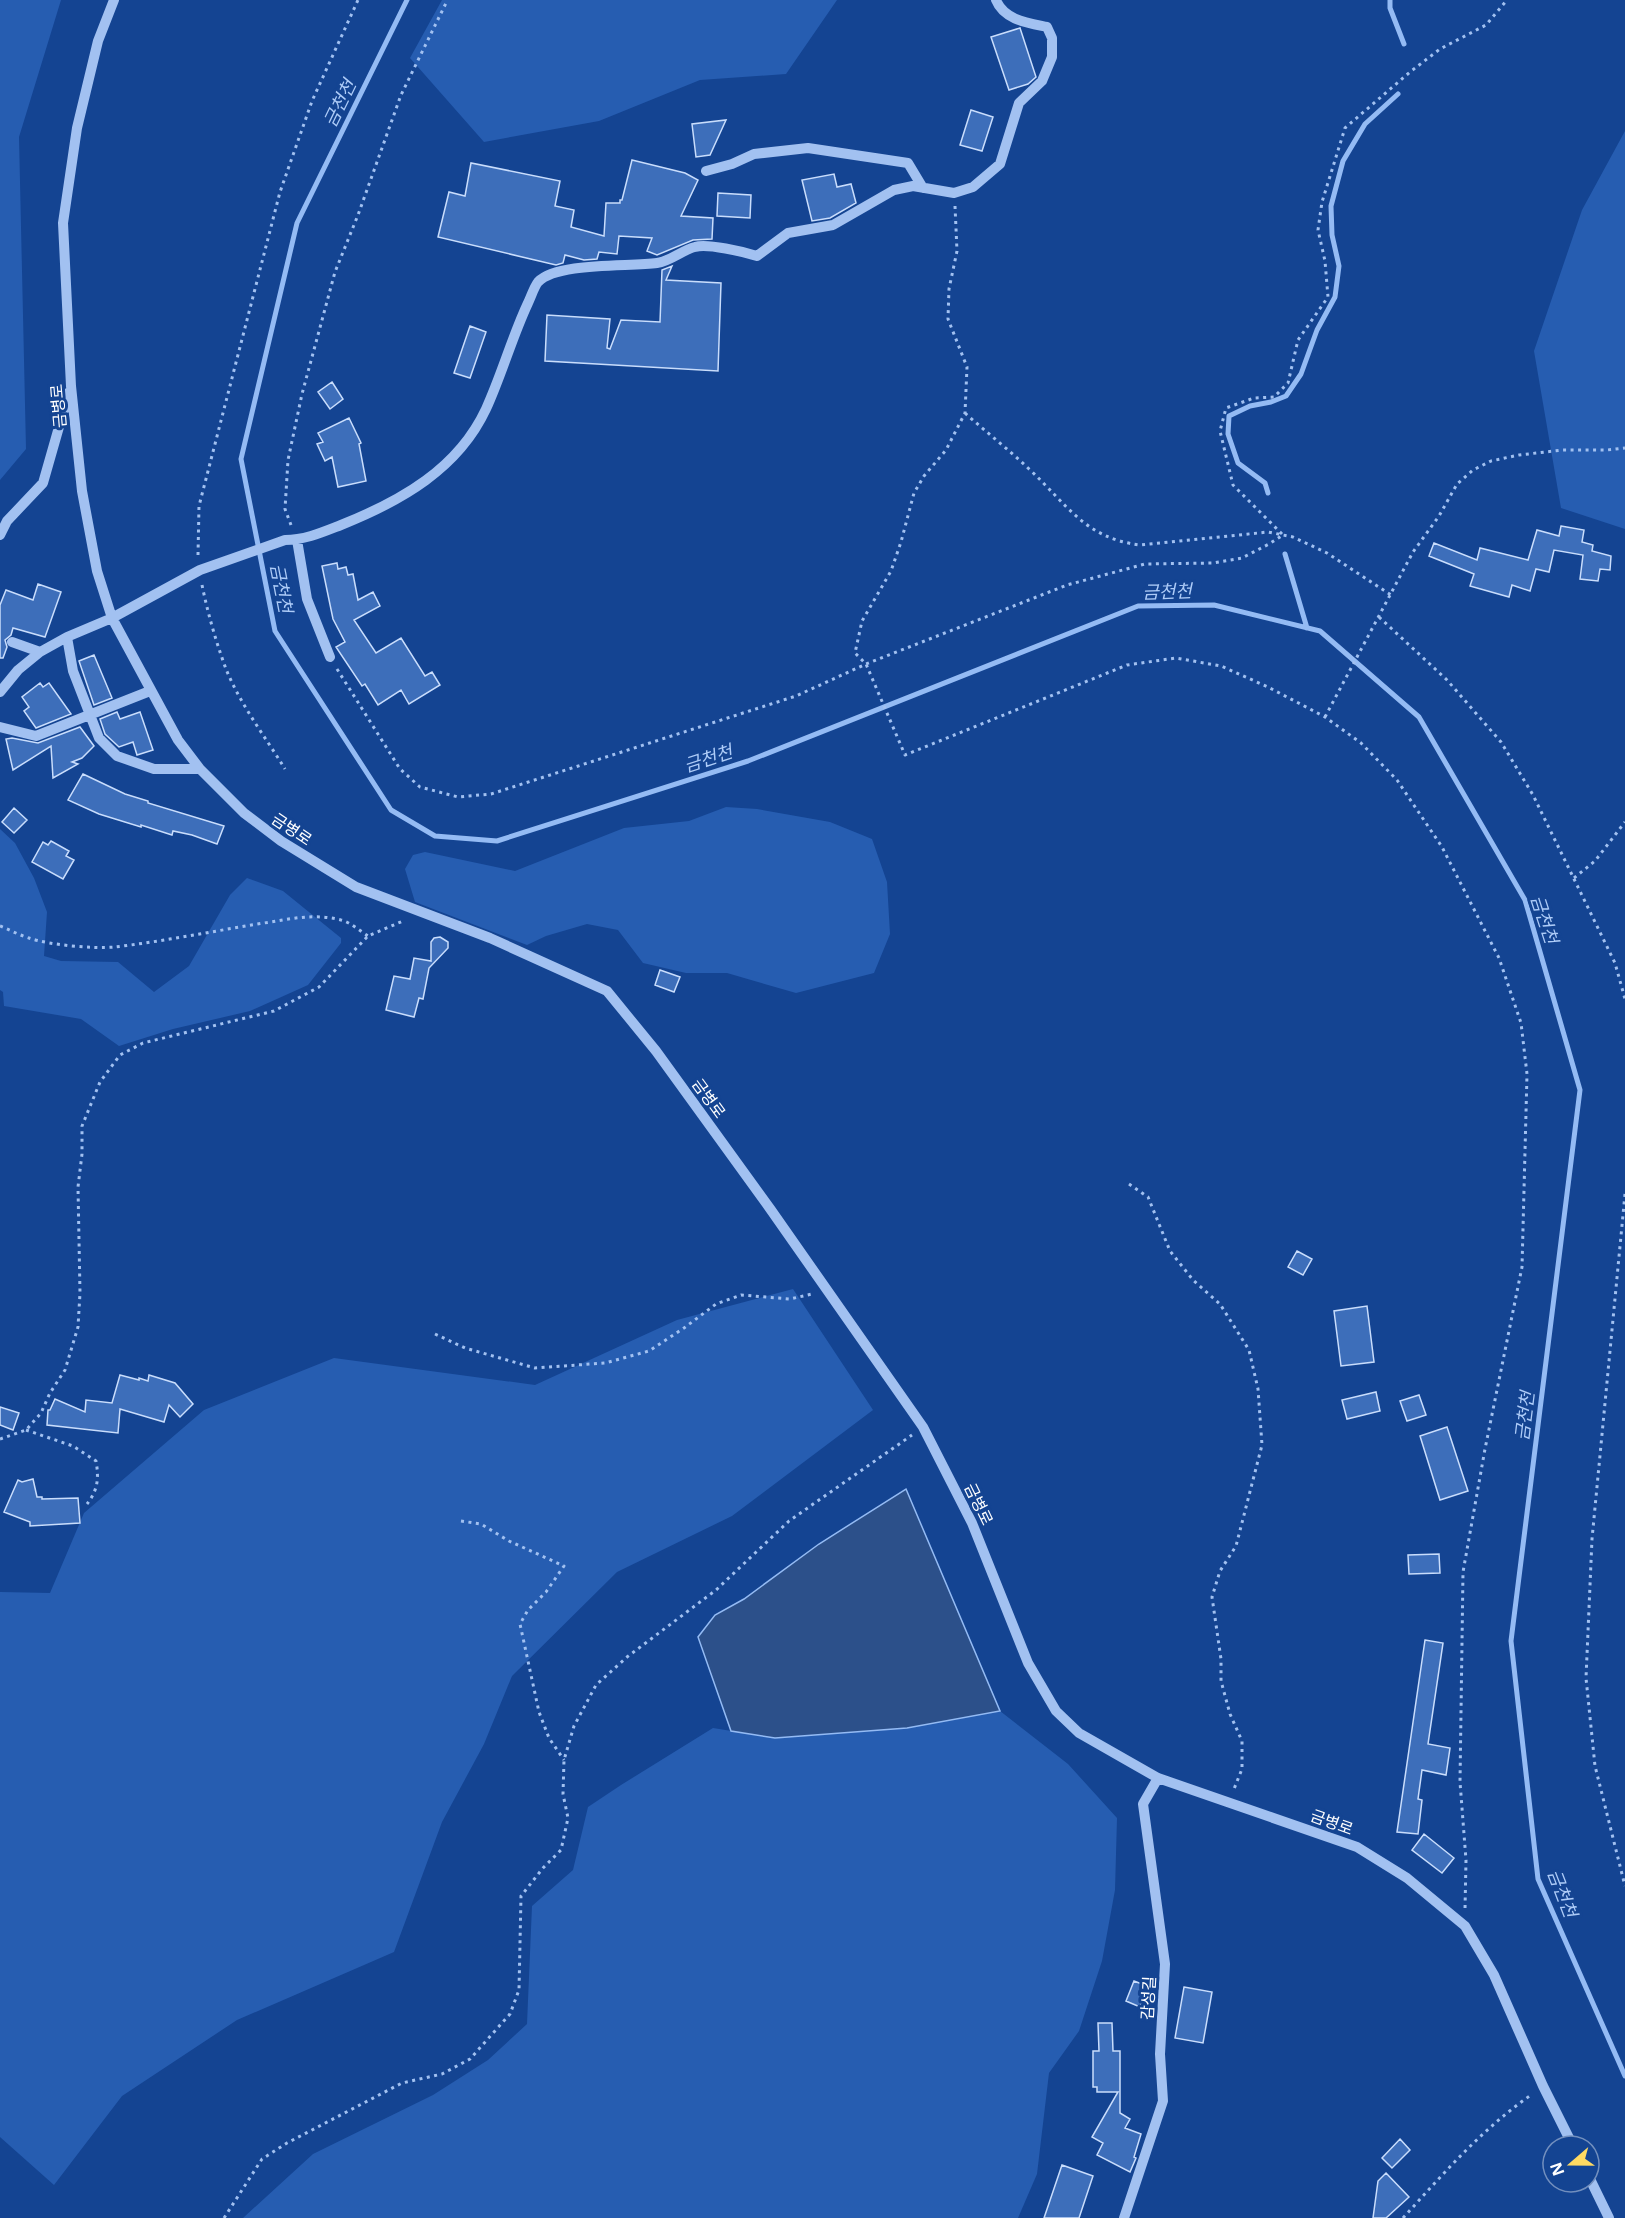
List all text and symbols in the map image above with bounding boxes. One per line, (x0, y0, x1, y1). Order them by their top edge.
water label: 금천천 (317, 73, 362, 131)
street label: 금병로 (45, 383, 71, 429)
water label: 금천천 (265, 561, 299, 617)
water label: 금천천 (1142, 578, 1195, 604)
water label: 금천천 (681, 738, 738, 777)
street label: 금병로 (268, 808, 317, 851)
water label: 금천천 (1526, 892, 1565, 949)
street label: 금병로 (687, 1074, 731, 1123)
water label: 금천천 (1509, 1387, 1539, 1442)
street label: 금병로 (959, 1479, 999, 1529)
street label: 금병로 (1307, 1804, 1357, 1840)
water label: 금천천 (1543, 1866, 1584, 1923)
street label: 감성길 (1136, 1975, 1160, 2021)
north arrow (1541, 2134, 1601, 2194)
text: N (1544, 2159, 1569, 2179)

